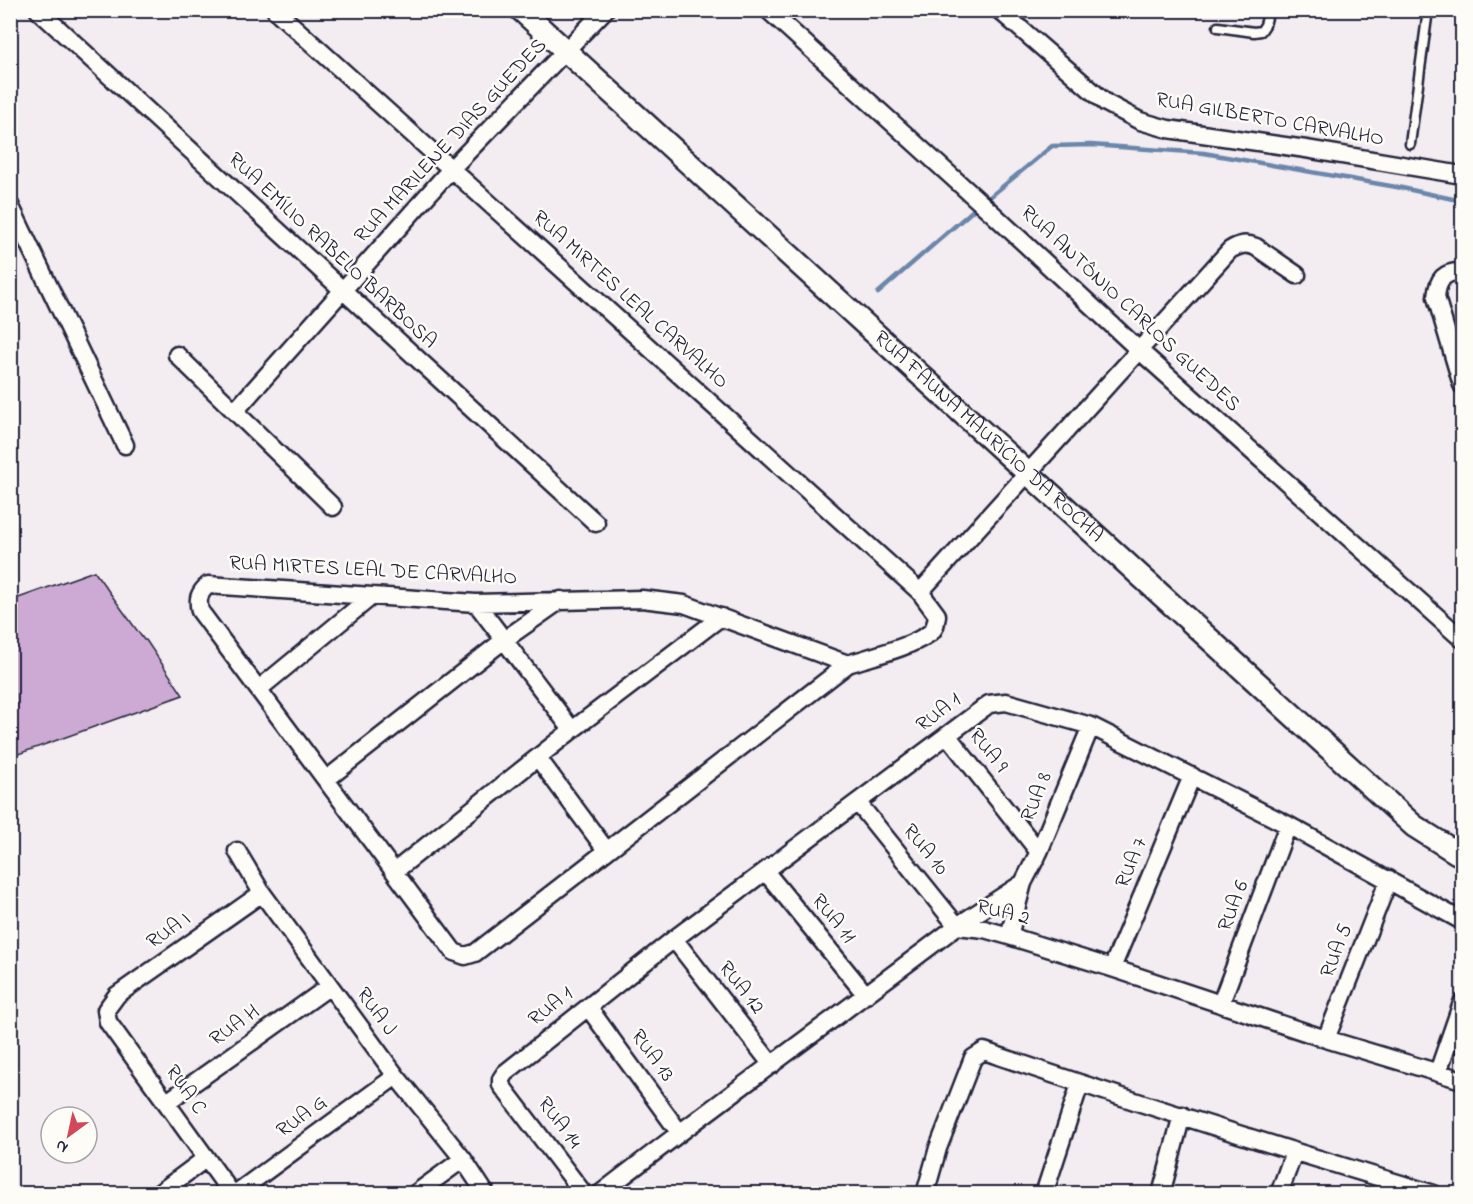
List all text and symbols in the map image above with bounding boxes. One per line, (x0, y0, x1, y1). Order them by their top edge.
street label: RUA MARILENE DIAS GUEDES (348, 32, 554, 250)
street label: RUA GILBERTO CARVALHO (1154, 85, 1386, 155)
street label: RUA EMÍLIO RABELO BARBOSA (221, 146, 443, 356)
street label: RUA ANTÔNIO CARLOS GUEDES (1013, 199, 1247, 419)
street label: RUA MIRTES LEAL CARVALHO (525, 204, 735, 396)
street label: RUA FAUNA MAURÍCIO DA ROCHA (867, 324, 1110, 550)
street label: RUA MIRTES LEAL DE CARVALHO (228, 548, 518, 594)
street label: RUA 1 (910, 686, 968, 740)
street label: RUA 9 (961, 722, 1015, 780)
street label: RUA 8 (1014, 768, 1060, 826)
street label: RUA 10 (895, 818, 955, 882)
street label: RUA 7 (1108, 833, 1156, 893)
street label: RUA 6 (1211, 876, 1257, 936)
street label: RUA 11 (804, 888, 863, 951)
street label: RUA 2 (973, 892, 1033, 934)
street label: RUA I (141, 905, 197, 957)
street label: RUA 5 (1313, 920, 1361, 982)
street label: RUA 12 (711, 955, 771, 1021)
street label: RUA 1 (522, 980, 580, 1034)
street label: RUA J (348, 982, 404, 1042)
street label: RUA H (204, 998, 266, 1054)
street label: RUA 13 (623, 1024, 681, 1088)
street label: RUA C (157, 1059, 213, 1121)
street label: RUA G (270, 1088, 334, 1146)
street label: RUA 14 (529, 1091, 589, 1156)
north arrow (39, 1105, 99, 1165)
text: N (51, 1133, 73, 1159)

